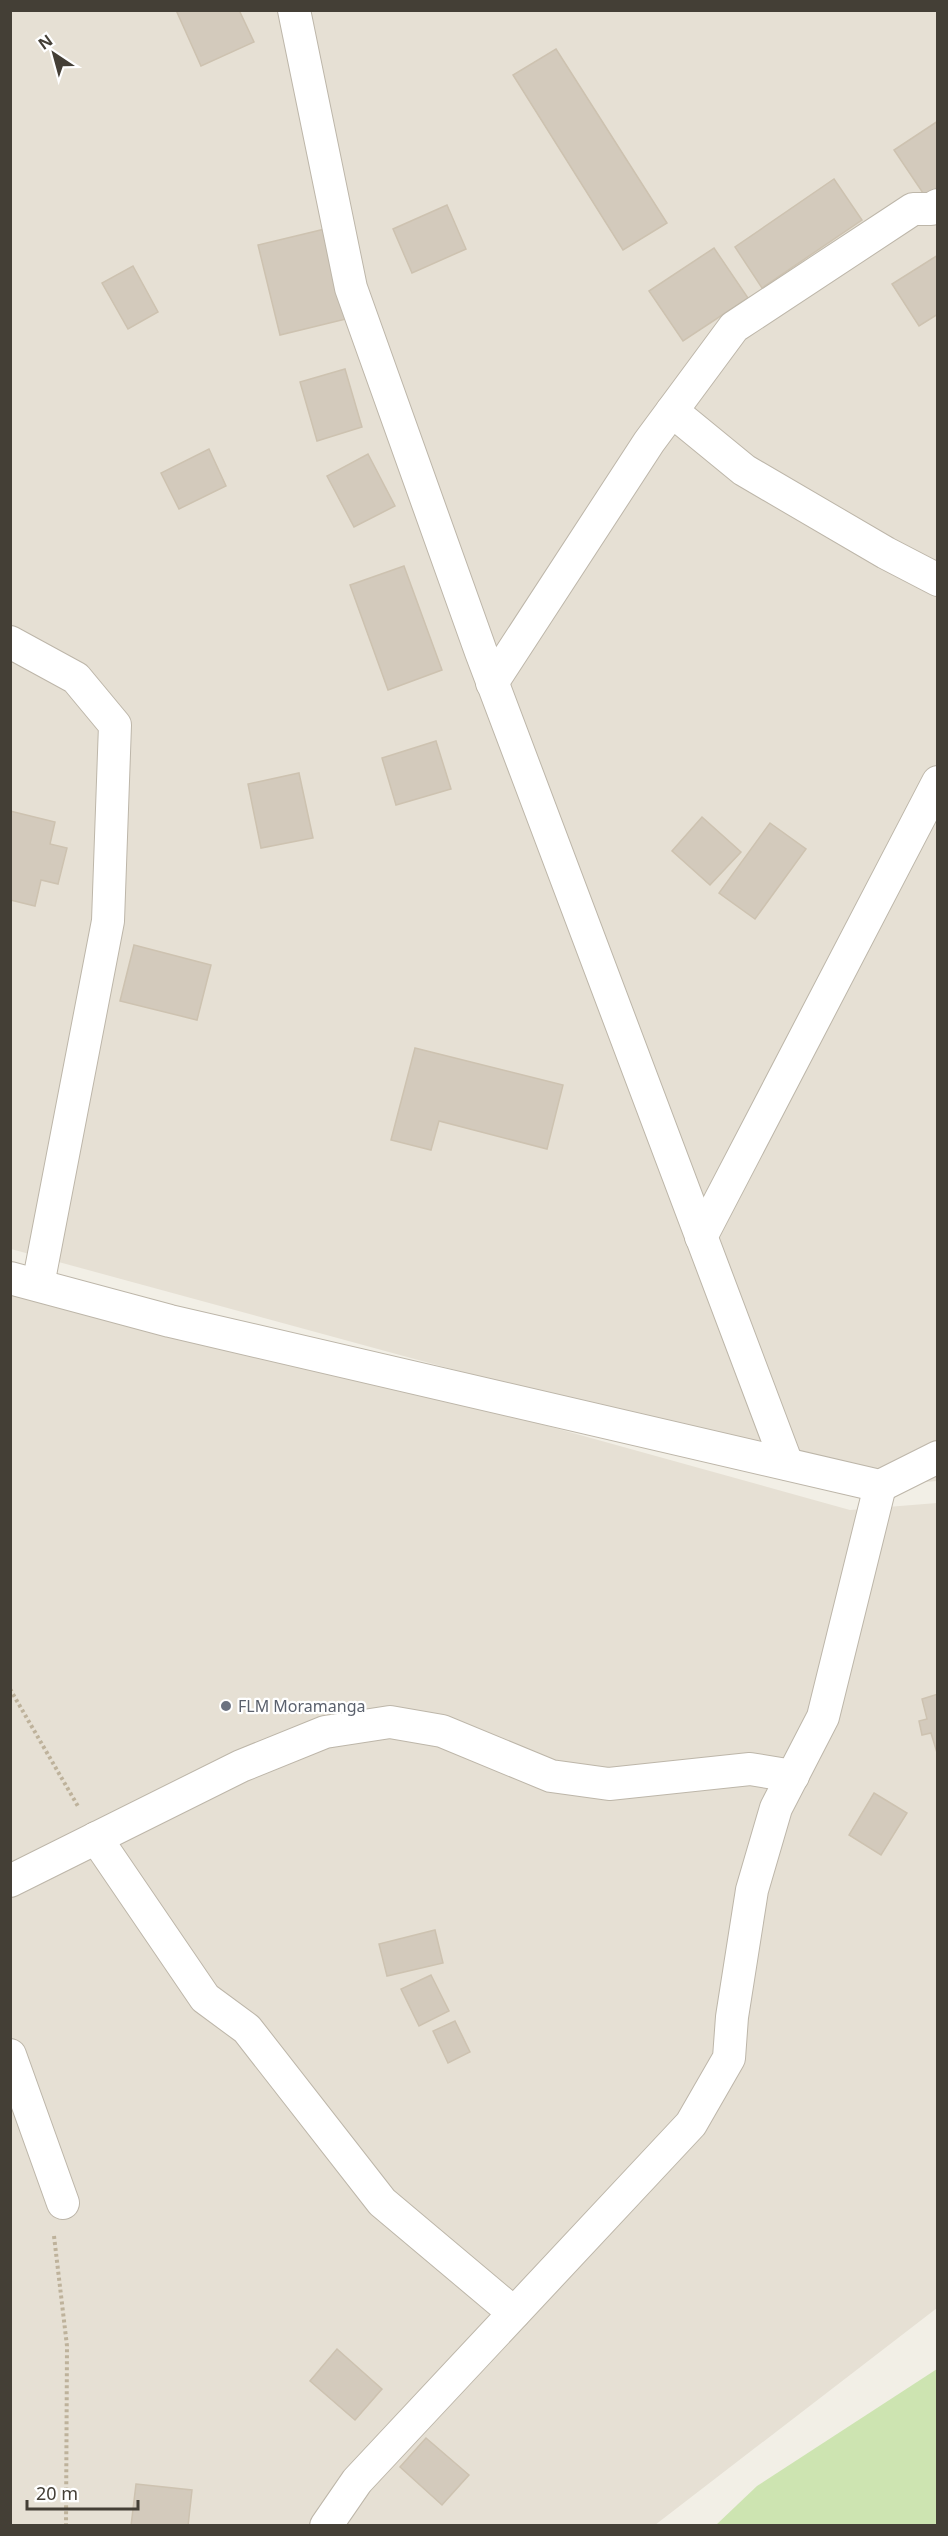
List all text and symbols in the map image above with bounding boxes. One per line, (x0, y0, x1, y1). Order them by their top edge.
north arrow (24, 24, 84, 84)
text: N (33, 29, 57, 55)
place label: FLM Moramanga (238, 1695, 365, 1717)
marker: FLM Moramanga (219, 1699, 233, 1713)
scale bar (27, 2473, 138, 2511)
text: 20 m (36, 2481, 78, 2505)

